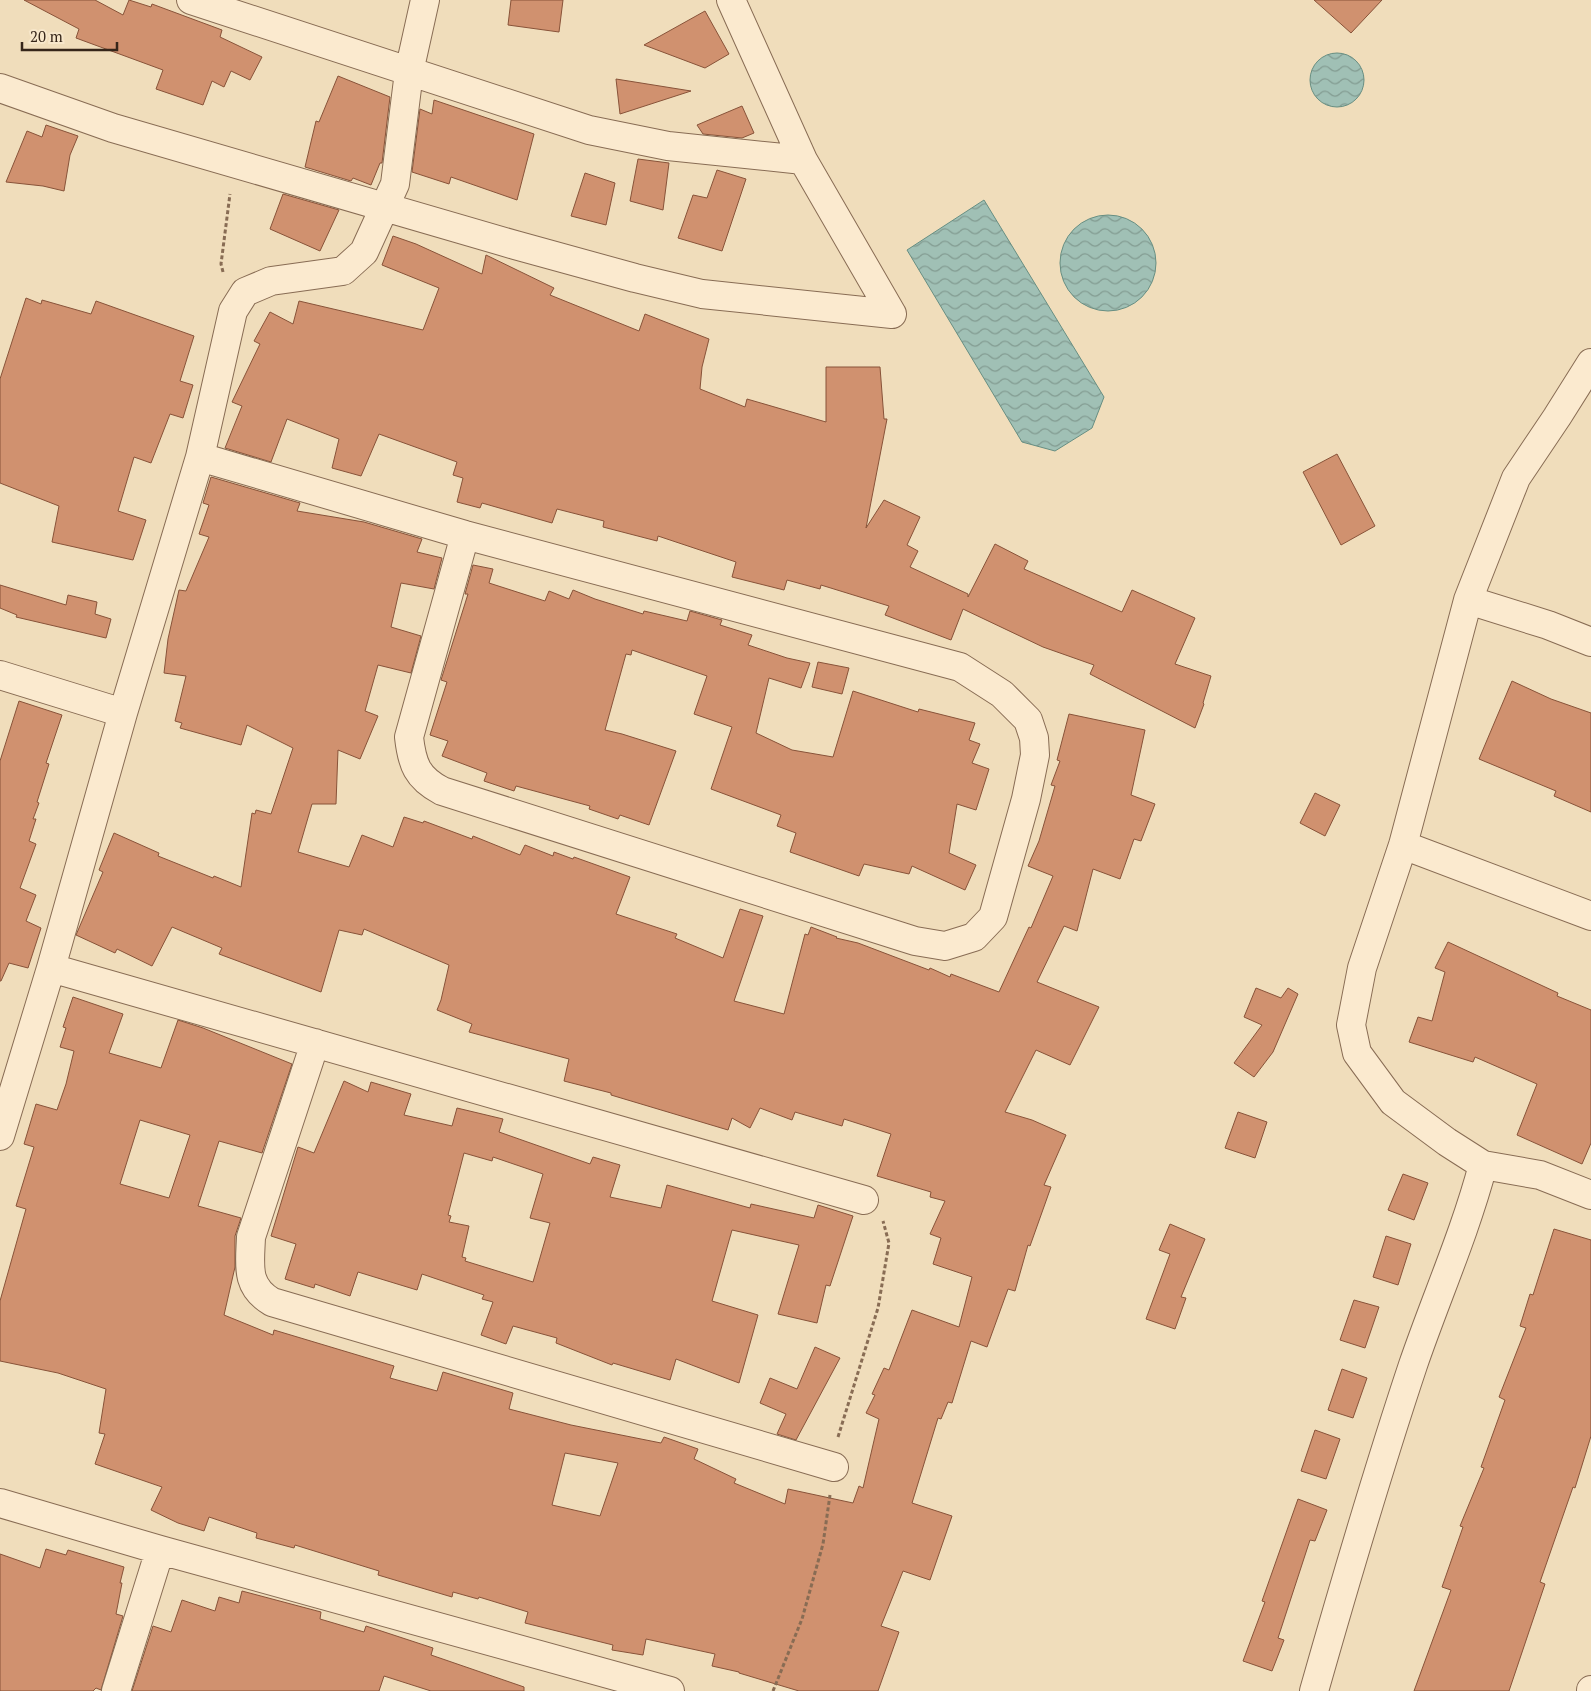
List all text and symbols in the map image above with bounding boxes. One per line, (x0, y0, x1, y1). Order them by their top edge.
scale bar (22, 20, 118, 52)
text: 20 m (30, 26, 63, 46)

